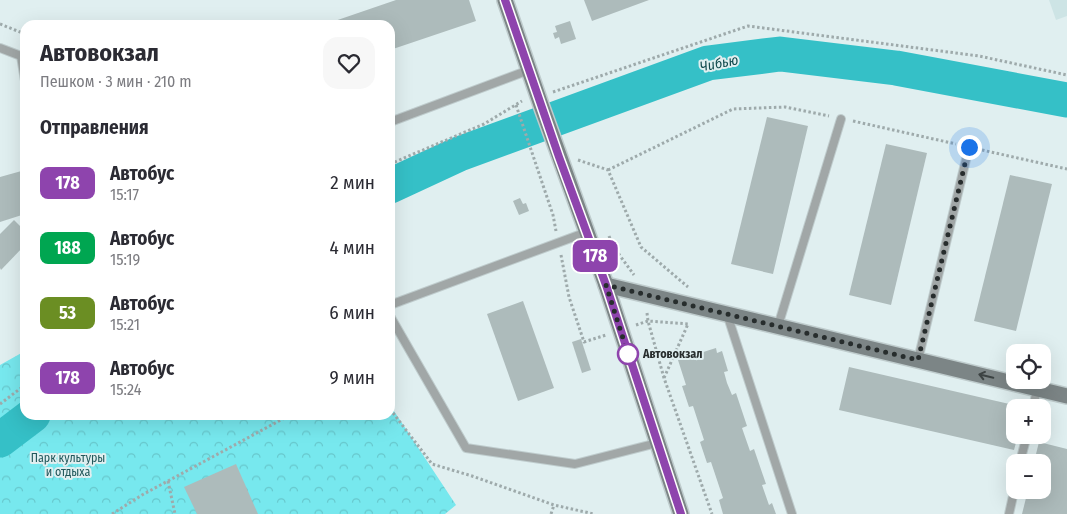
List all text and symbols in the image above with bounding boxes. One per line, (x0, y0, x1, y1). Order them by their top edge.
button: heart (323, 37, 375, 89)
text: Автовокзал (40, 39, 159, 67)
water label: Чибью (699, 51, 740, 76)
text: Пешком · 3 мин · 210 m (40, 72, 192, 91)
text: Отправления (40, 116, 149, 139)
your location (957, 135, 982, 160)
text: Автобус (110, 162, 174, 185)
text: 2 мин (330, 171, 375, 194)
text: 178 (55, 172, 80, 194)
text: 15:17 (110, 185, 139, 204)
text: Автобус (110, 227, 174, 250)
text: 4 мин (329, 236, 375, 259)
text: 188 (54, 237, 81, 259)
line badge: 178 (566, 240, 624, 272)
text: 178 (583, 245, 607, 267)
text: 15:19 (110, 250, 140, 269)
text: Автобус (110, 292, 174, 315)
text: 6 мин (329, 301, 375, 324)
text: 53 (59, 302, 76, 324)
text: 15:21 (110, 315, 140, 334)
marker: Автовокзал (617, 343, 639, 365)
map controls (1006, 344, 1051, 499)
button: locate (1006, 344, 1051, 389)
place label: Автовокзал (642, 347, 702, 361)
text: Автобус (110, 357, 174, 380)
text: 9 мин (329, 366, 375, 389)
text: 178 (55, 367, 80, 389)
one-way arrow (978, 371, 994, 380)
text: 15:24 (110, 380, 141, 399)
button: + (1006, 399, 1051, 444)
park label: Парк культуры и отдыха (31, 451, 105, 479)
button: − (1006, 454, 1051, 499)

